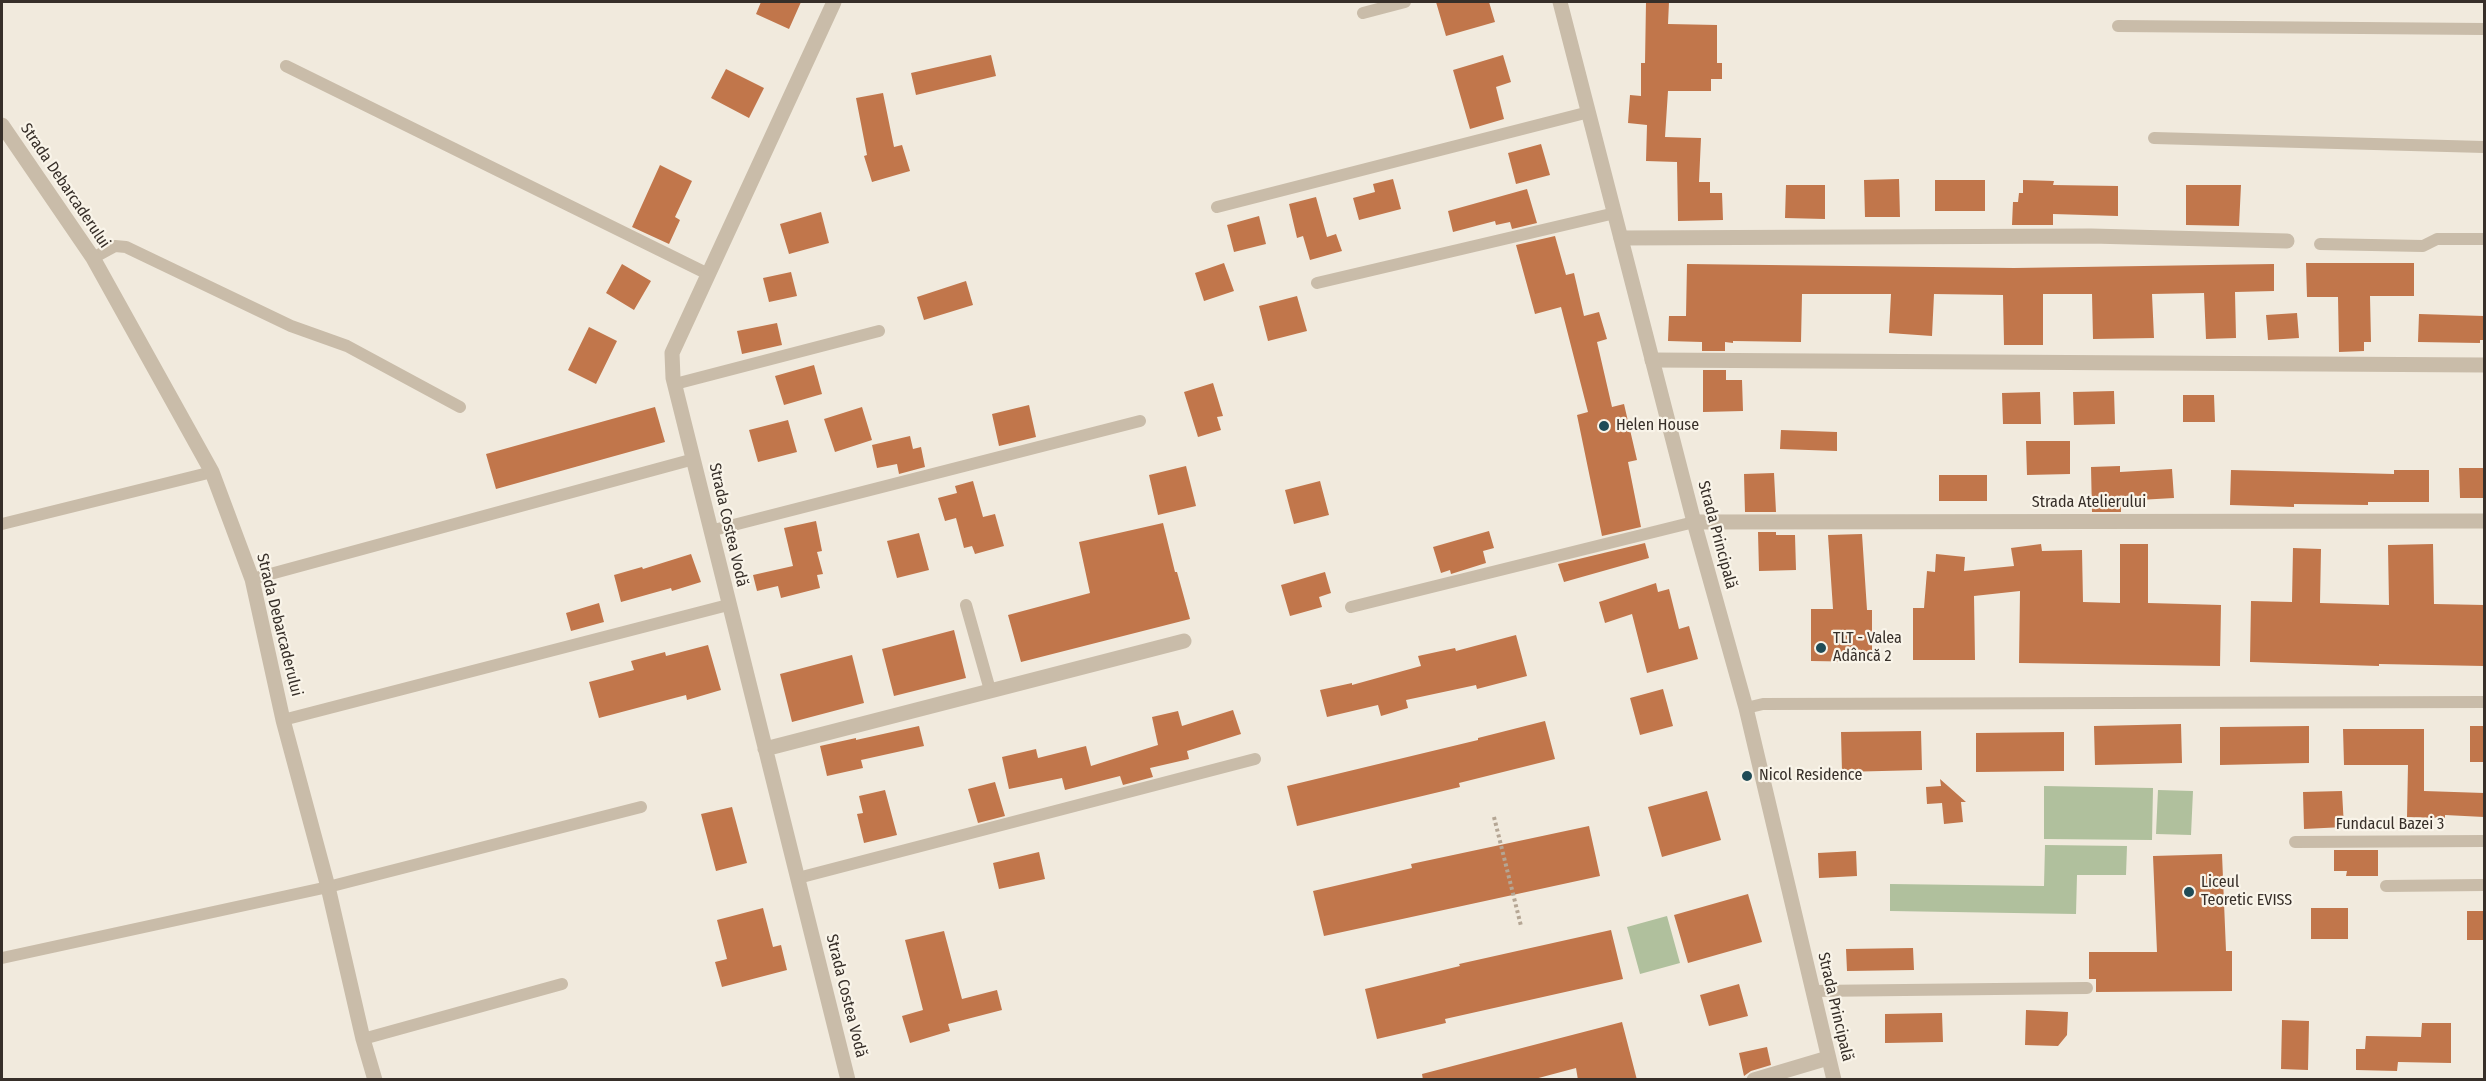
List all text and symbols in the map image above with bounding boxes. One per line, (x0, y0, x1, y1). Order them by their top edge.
street label: Strada Debarcaderului (16, 120, 114, 252)
place label: Helen House (1616, 416, 1699, 436)
marker: Helen House (1597, 419, 1611, 433)
street label: Strada Costea Vodă (704, 461, 752, 589)
street label: Strada Principală (1693, 479, 1741, 591)
street label: Strada Atelierului (2032, 493, 2146, 513)
street label: Strada Debarcaderului (252, 552, 306, 698)
place label: TLT - Valea Adâncă 2 (1833, 629, 1902, 667)
marker: TLT - Valea Adâncă 2 (1814, 641, 1828, 655)
place label: Nicol Residence (1759, 766, 1862, 786)
marker: Nicol Residence (1740, 769, 1754, 783)
street label: Fundacul Bazei 3 (2336, 815, 2444, 835)
place label: Liceul Teoretic EVISS (2201, 873, 2292, 911)
marker: Liceul Teoretic EVISS (2182, 885, 2196, 899)
street label: Strada Costea Vodă (821, 932, 871, 1060)
street label: Strada Principală (1813, 951, 1857, 1063)

